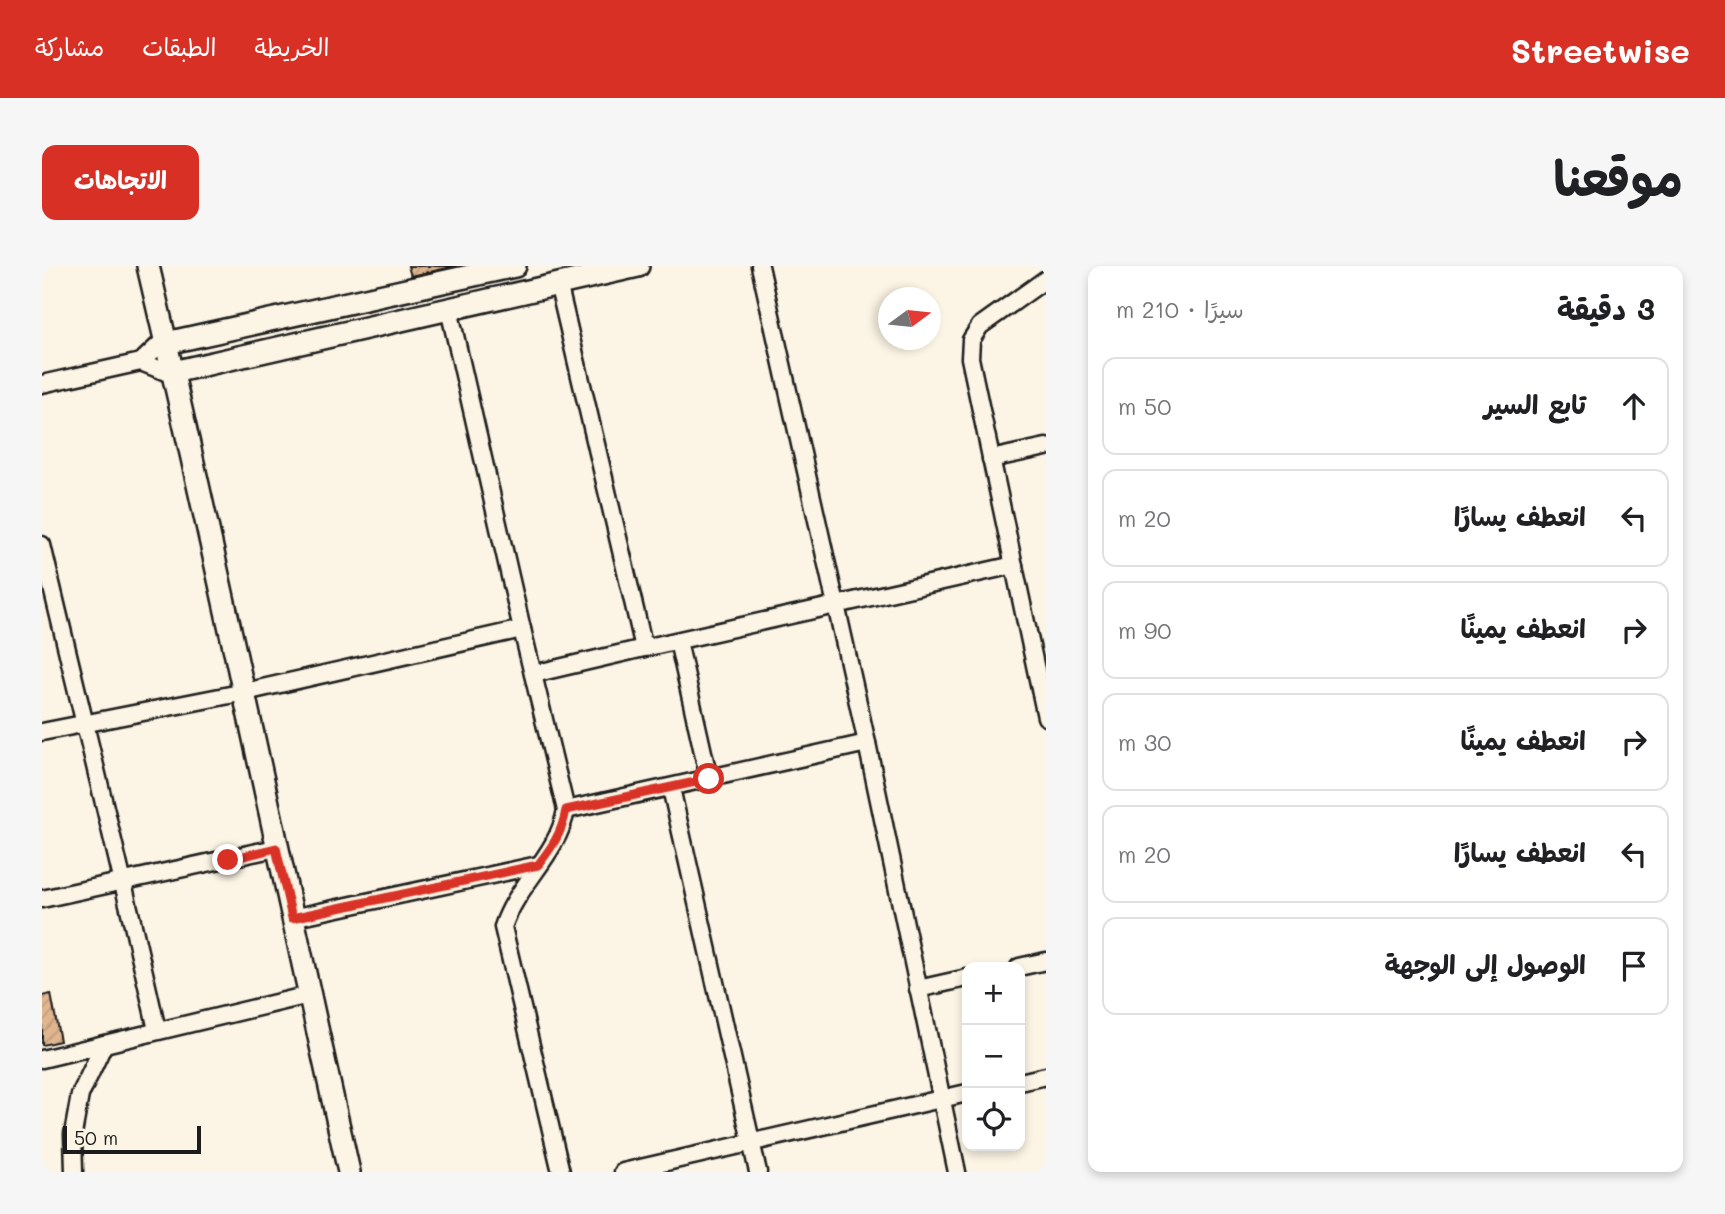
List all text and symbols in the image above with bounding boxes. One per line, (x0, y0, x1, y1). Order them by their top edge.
text: Streetwise (1511, 28, 1690, 71)
text: مشاركة (35, 31, 104, 62)
text: الطبقات (142, 31, 217, 62)
text: الخريطة (255, 31, 329, 62)
button: الاتجاهات (42, 145, 199, 220)
text: موقعنا (1553, 145, 1683, 208)
north arrow (878, 287, 941, 350)
text: 3 دقيقة (1557, 288, 1655, 328)
text: سيرًا · 210 m (1116, 294, 1244, 324)
text: تابع السير (1484, 387, 1586, 421)
icon: ahead (1615, 387, 1653, 425)
text: 50 m (1118, 391, 1171, 421)
text: انعطف يسارًا (1454, 499, 1586, 533)
icon: left (1615, 499, 1653, 537)
text: 20 m (1118, 503, 1171, 533)
text: انعطف يمينًا (1461, 611, 1586, 645)
icon: right (1615, 611, 1653, 649)
text: 90 m (1118, 615, 1172, 645)
text: انعطف يمينًا (1461, 723, 1586, 757)
icon: right (1615, 723, 1653, 761)
text: 30 m (1118, 727, 1171, 757)
route start (693, 763, 724, 794)
text: انعطف يسارًا (1454, 835, 1586, 869)
icon: left (1615, 835, 1653, 873)
text: 20 m (1118, 839, 1171, 869)
route end (212, 844, 243, 875)
text: الوصول إلى الوجهة (1384, 947, 1586, 981)
icon: arrive (1615, 947, 1653, 985)
map controls (962, 962, 1025, 1151)
button: + (962, 962, 1025, 1025)
button: − (962, 1025, 1025, 1088)
button: locate (962, 1088, 1025, 1151)
scale bar (63, 1123, 201, 1155)
text: 50 m (74, 1125, 118, 1150)

